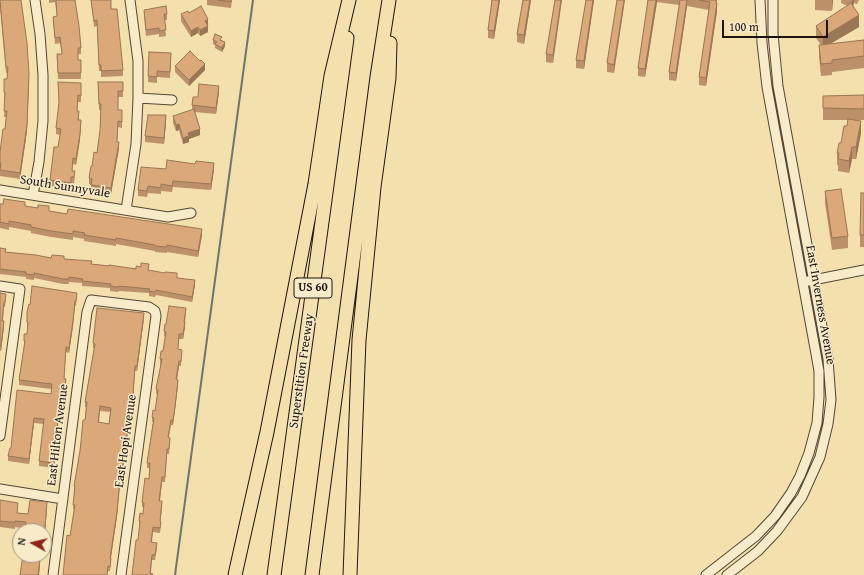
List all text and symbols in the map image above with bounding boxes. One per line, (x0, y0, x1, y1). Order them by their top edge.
scale bar (724, 12, 830, 38)
text: 100 m (729, 18, 759, 35)
street label: South Sunnyvale (19, 172, 111, 202)
street label: East Inverness Avenue (802, 244, 838, 366)
road number: US 60 (294, 278, 332, 298)
street label: Superstition Freeway (286, 313, 318, 429)
street label: East Hilton Avenue (44, 383, 72, 487)
street label: East Hopi Avenue (112, 393, 140, 489)
north arrow (12, 523, 52, 563)
text: N (13, 537, 30, 546)

